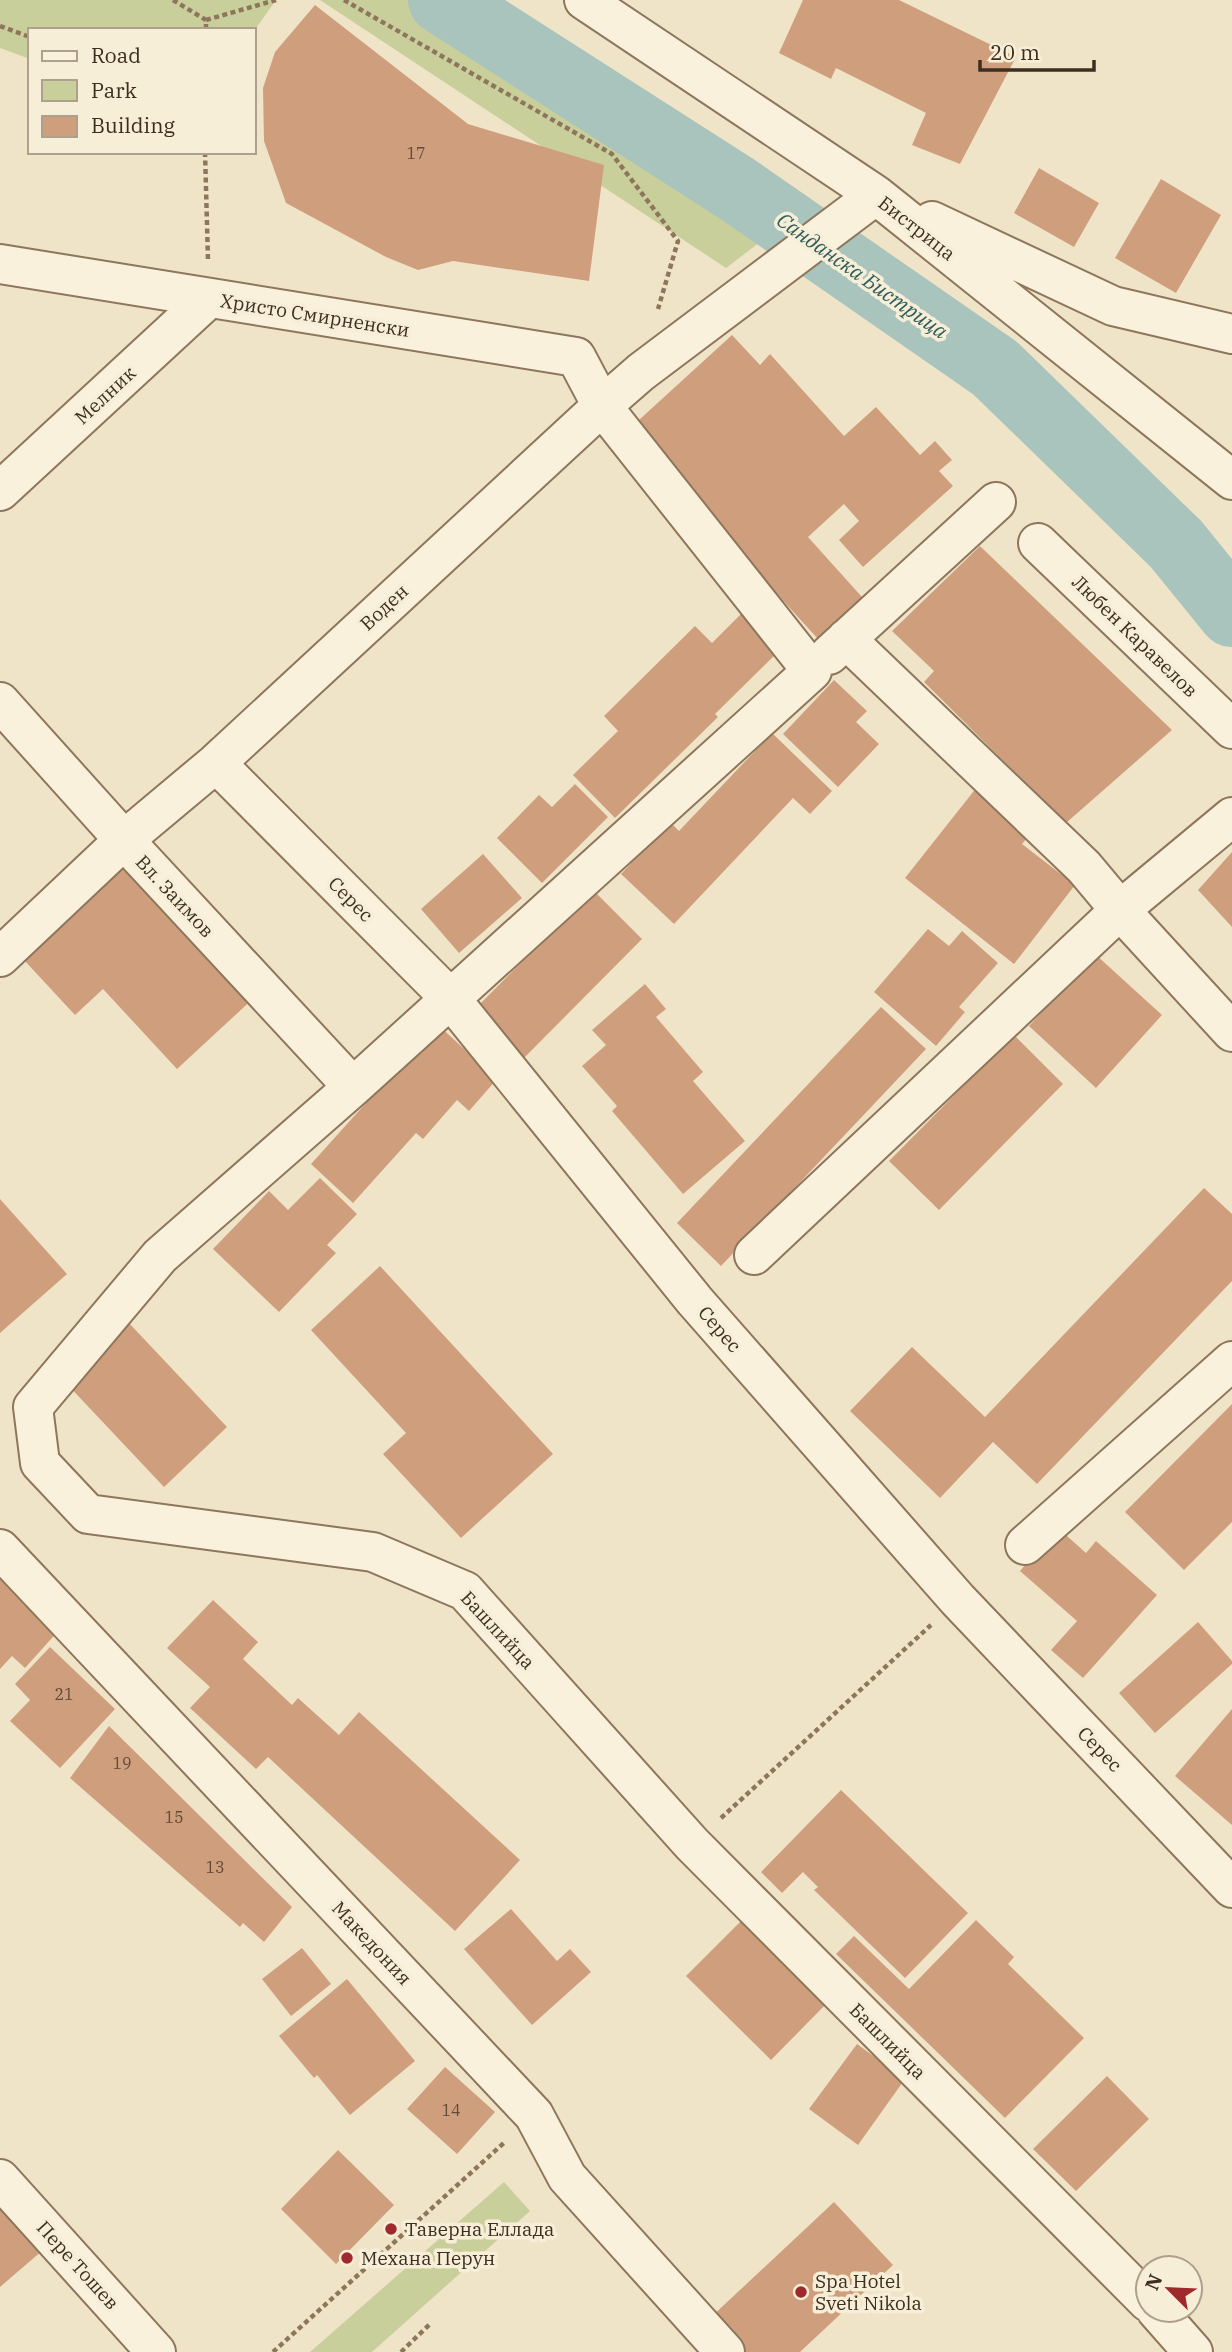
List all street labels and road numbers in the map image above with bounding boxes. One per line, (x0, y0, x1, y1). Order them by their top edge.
street label: Бистрица (874, 190, 960, 266)
street label: Христо Смирненски (219, 288, 411, 342)
street label: Мелник (70, 361, 140, 429)
street label: Любен Каравелов (1067, 570, 1203, 702)
street label: Воден (355, 579, 413, 635)
street label: Вл. Заимов (131, 850, 219, 942)
street label: Серес (323, 871, 379, 927)
street label: Серес (693, 1301, 747, 1357)
street label: Башлийца (456, 1586, 540, 1674)
street label: Серес (1073, 1721, 1128, 1777)
street label: Македония (327, 1896, 417, 1990)
street label: Башлийца (845, 1998, 931, 2084)
street label: Пере Тошев (32, 2216, 124, 2314)

